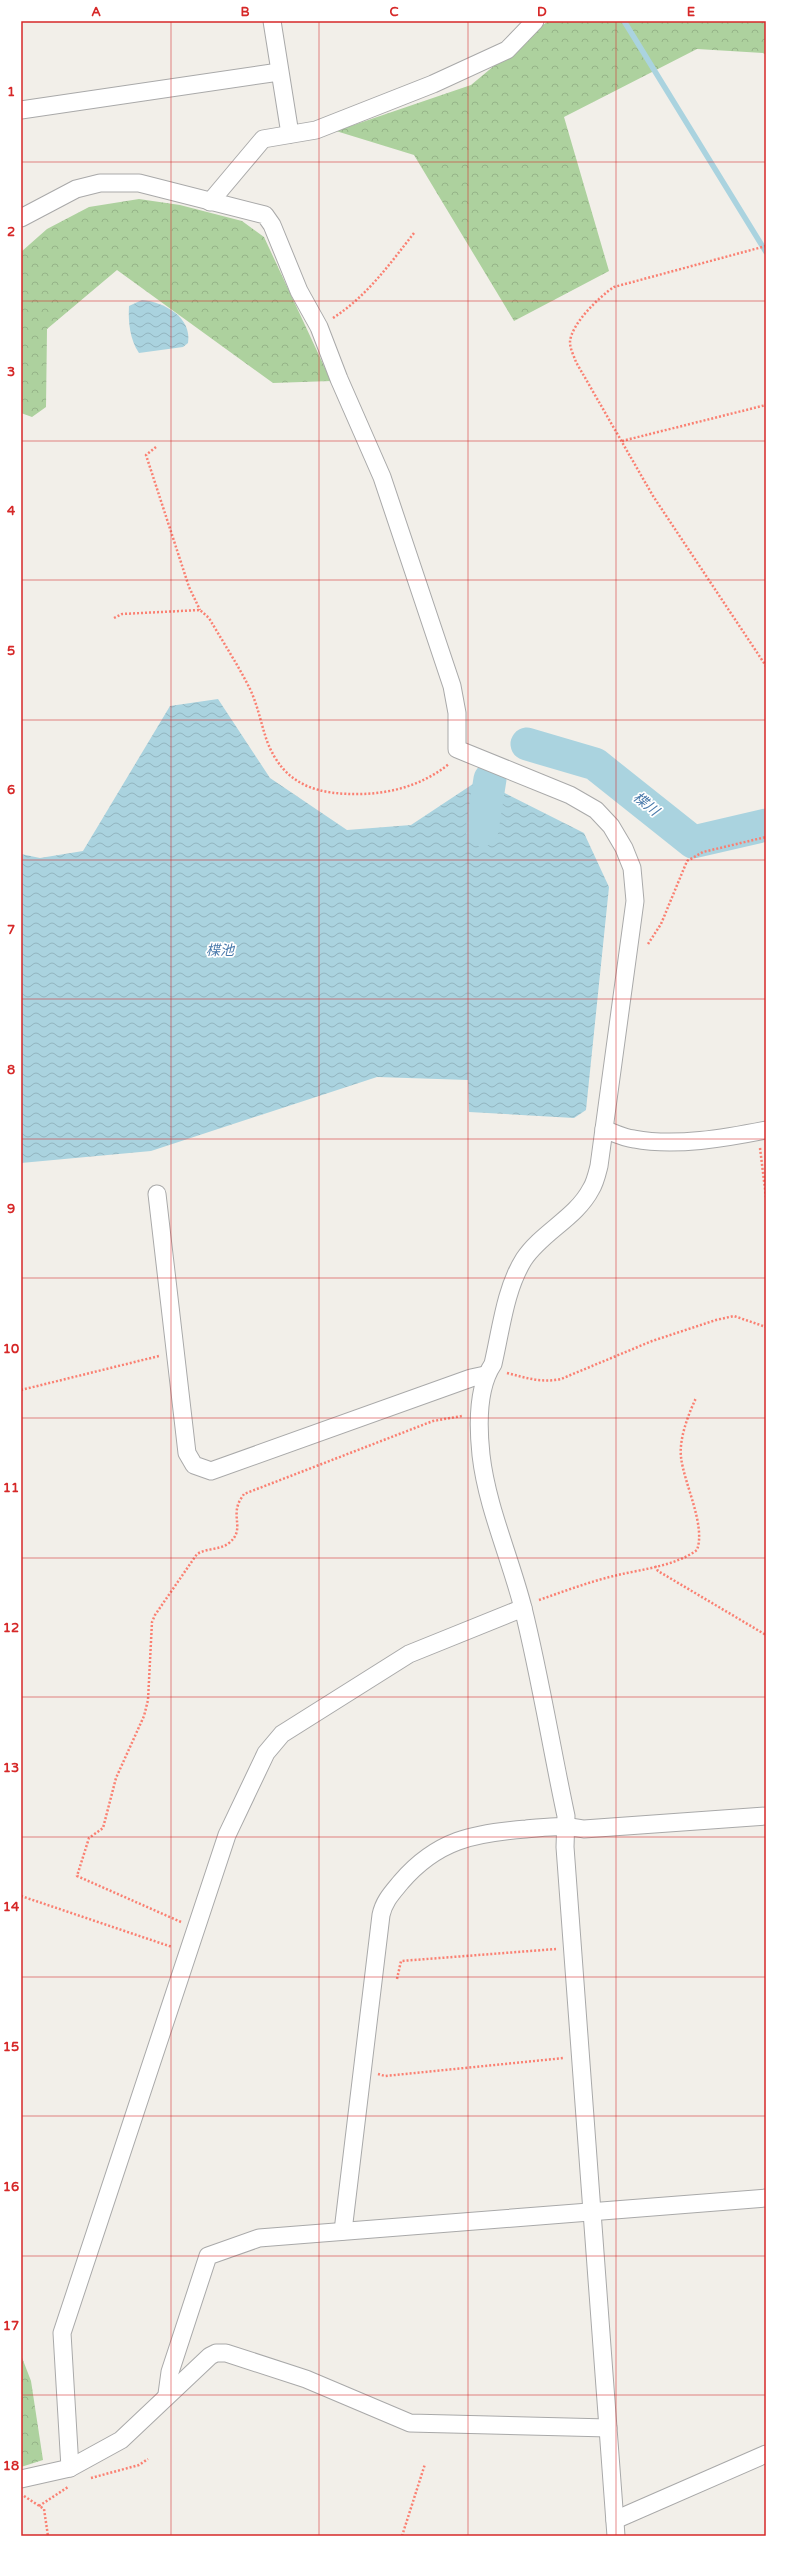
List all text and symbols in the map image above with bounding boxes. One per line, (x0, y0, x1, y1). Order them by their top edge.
text: A (91, 4, 101, 20)
text: B (240, 4, 250, 20)
text: C (389, 4, 399, 20)
text: D (537, 4, 547, 20)
text: E (687, 4, 695, 20)
text: 1 (7, 84, 15, 100)
text: 2 (7, 224, 15, 240)
text: 3 (7, 364, 15, 380)
text: 4 (7, 503, 16, 519)
text: 5 (7, 643, 15, 659)
text: 6 (7, 782, 15, 798)
water label: 楪川 (630, 789, 664, 821)
text: 7 (7, 922, 15, 938)
water label: 楪池 (206, 942, 236, 959)
text: 8 (7, 1062, 15, 1078)
text: 9 (7, 1201, 15, 1217)
text: 10 (3, 1341, 19, 1357)
text: 11 (3, 1480, 19, 1496)
text: 12 (3, 1620, 19, 1636)
text: 13 (3, 1760, 19, 1776)
text: 14 (3, 1899, 20, 1915)
text: 15 (3, 2039, 19, 2055)
text: 16 (3, 2179, 19, 2195)
text: 17 (3, 2318, 19, 2334)
text: 18 (3, 2458, 19, 2474)

